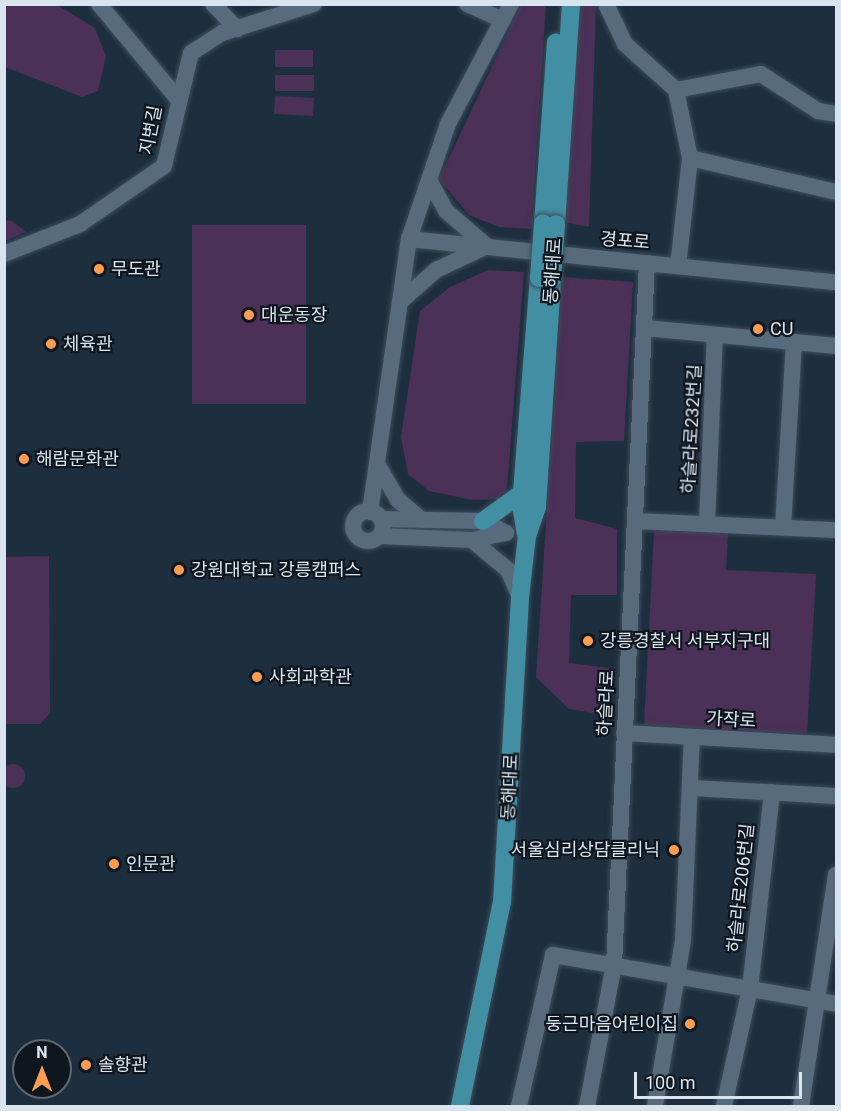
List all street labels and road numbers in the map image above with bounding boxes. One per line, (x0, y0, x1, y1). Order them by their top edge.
street label: 지변길 (136, 104, 166, 156)
street label: 경포로 (599, 228, 651, 254)
street label: 동해대로 (540, 237, 566, 305)
street label: 하슬라로232번길 (678, 364, 706, 494)
street label: 하슬라로 (593, 669, 619, 737)
street label: 가작로 (706, 708, 756, 732)
street label: 동해대로 (497, 753, 523, 821)
street label: 하슬라로206번길 (723, 822, 759, 954)

